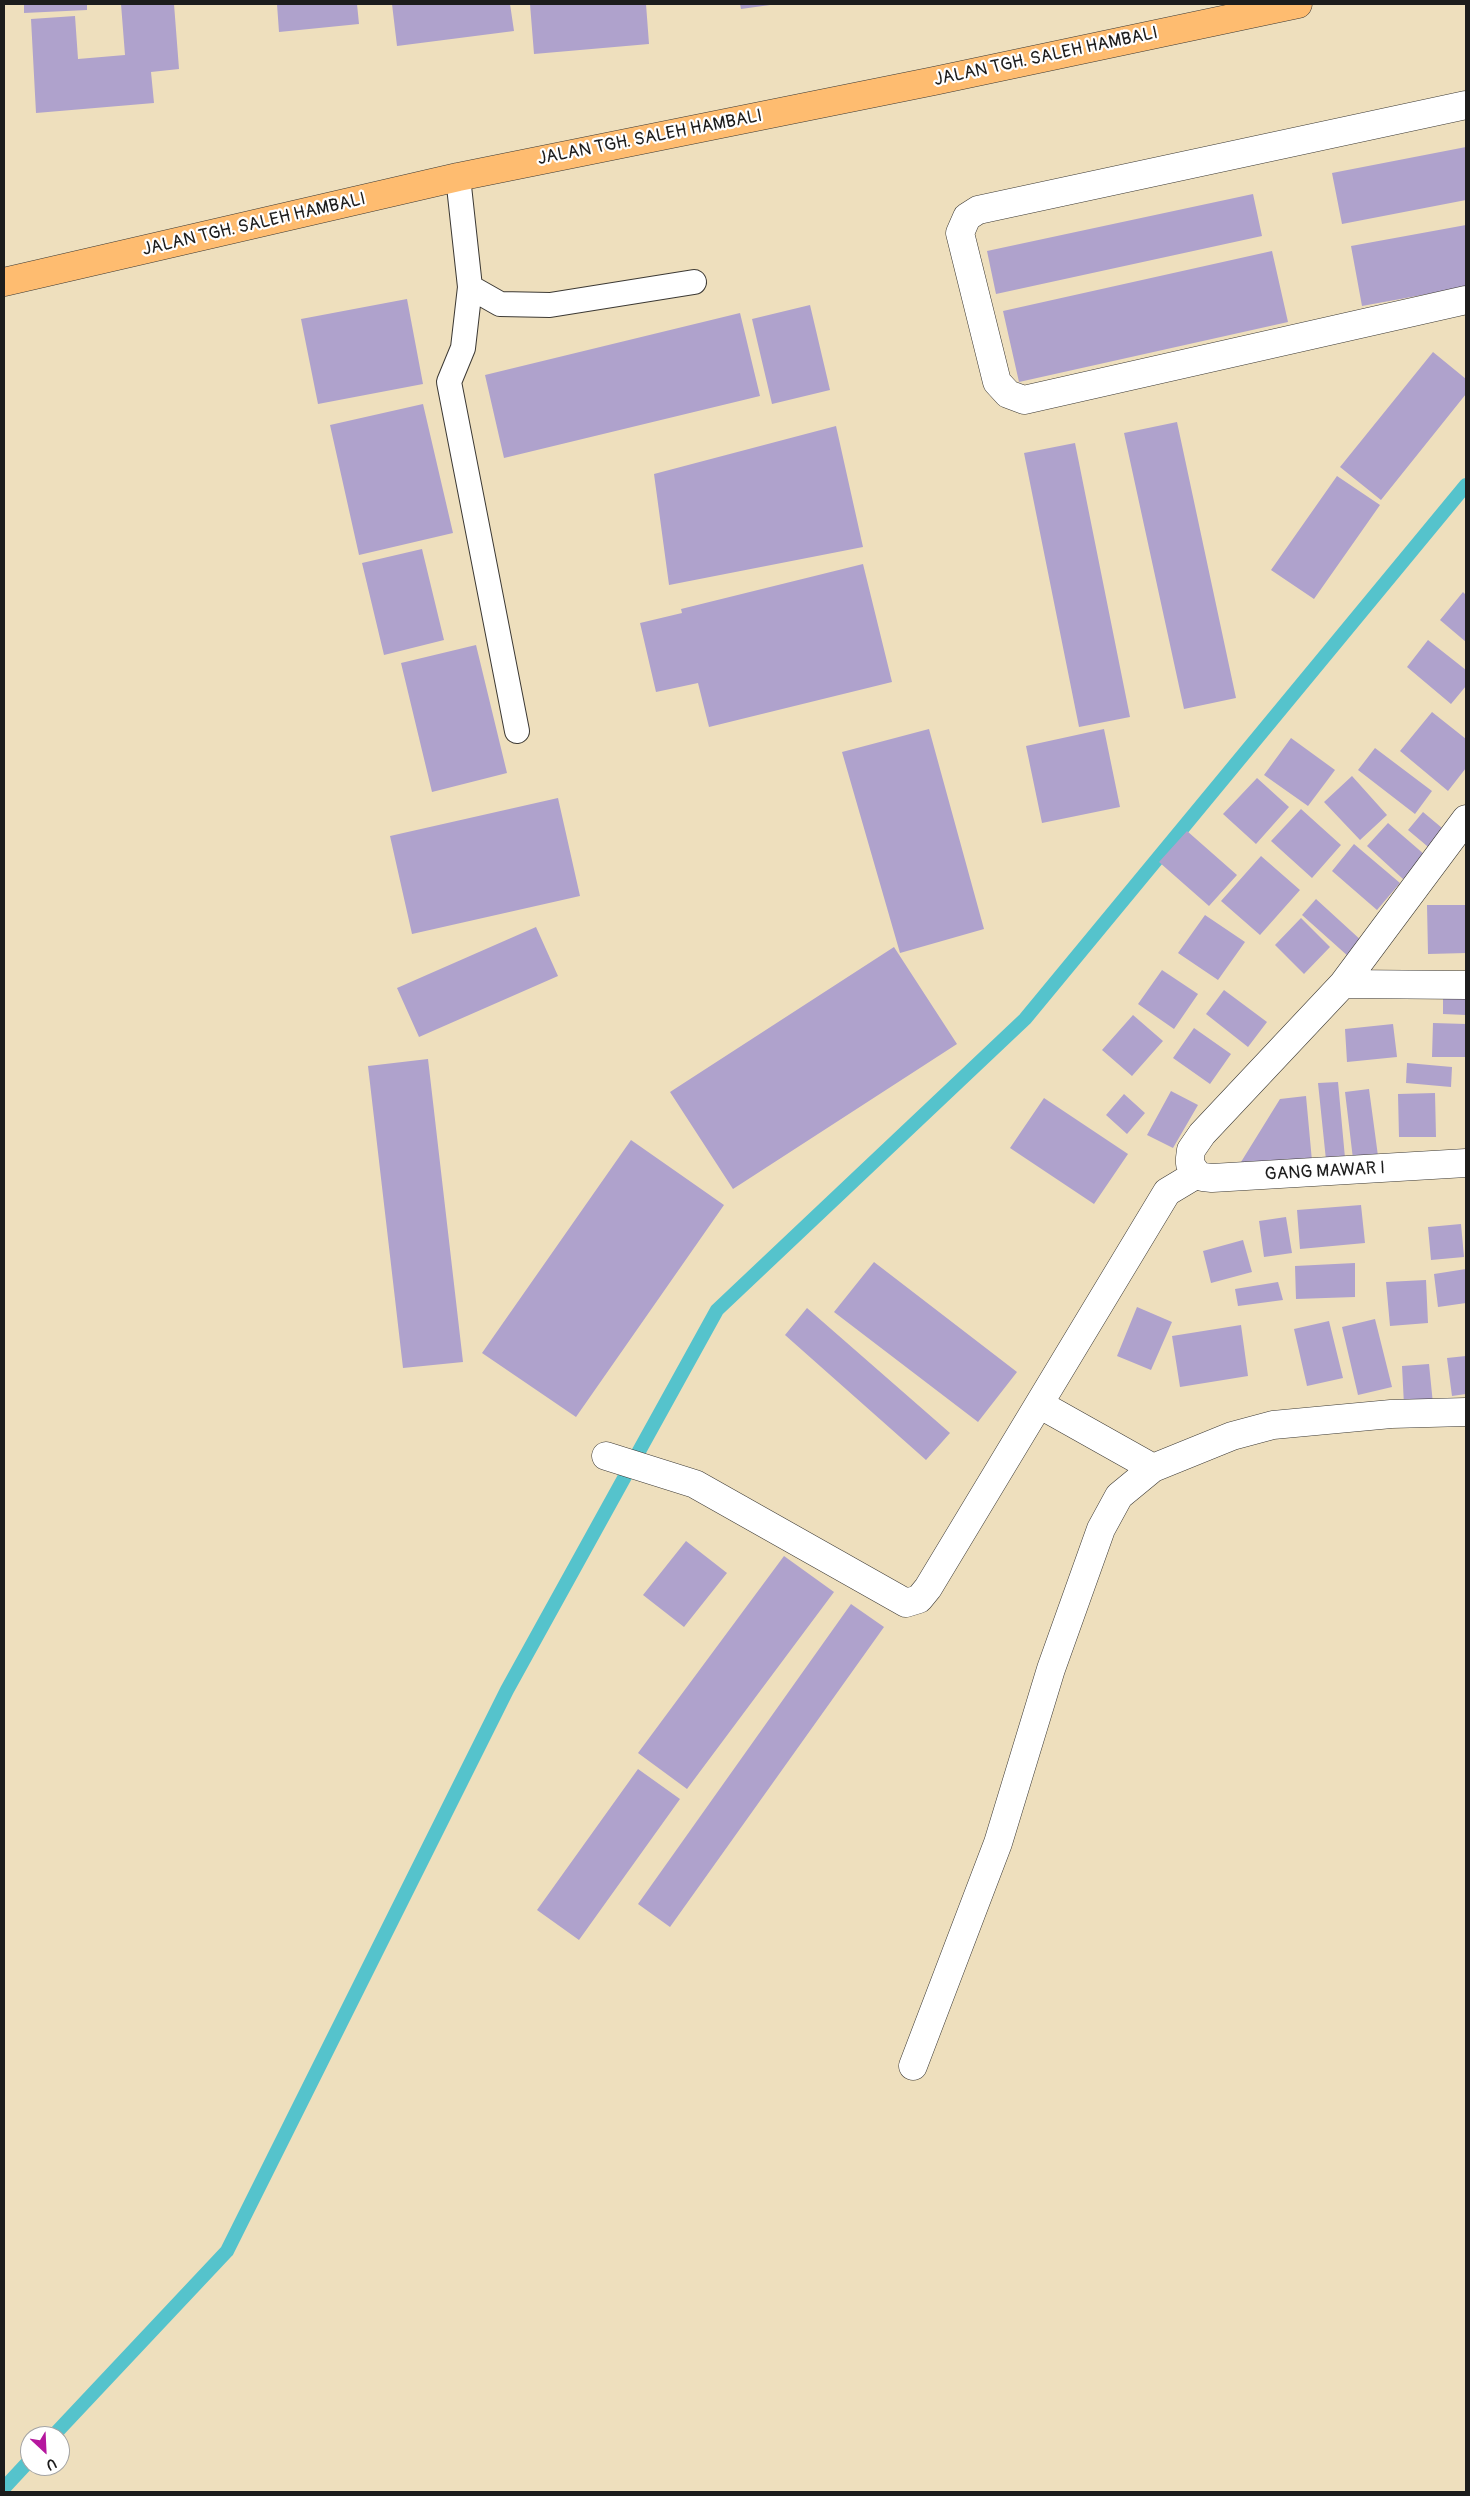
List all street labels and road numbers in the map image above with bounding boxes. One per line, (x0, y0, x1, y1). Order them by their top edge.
street label: JALAN TGH. SALEH HAMBALI (932, 23, 1160, 91)
street label: JALAN TGH. SALEH HAMBALI (536, 106, 764, 170)
street label: JALAN TGH. SALEH HAMBALI (140, 189, 368, 261)
street label: GANG MAWAR I (1264, 1158, 1386, 1186)

